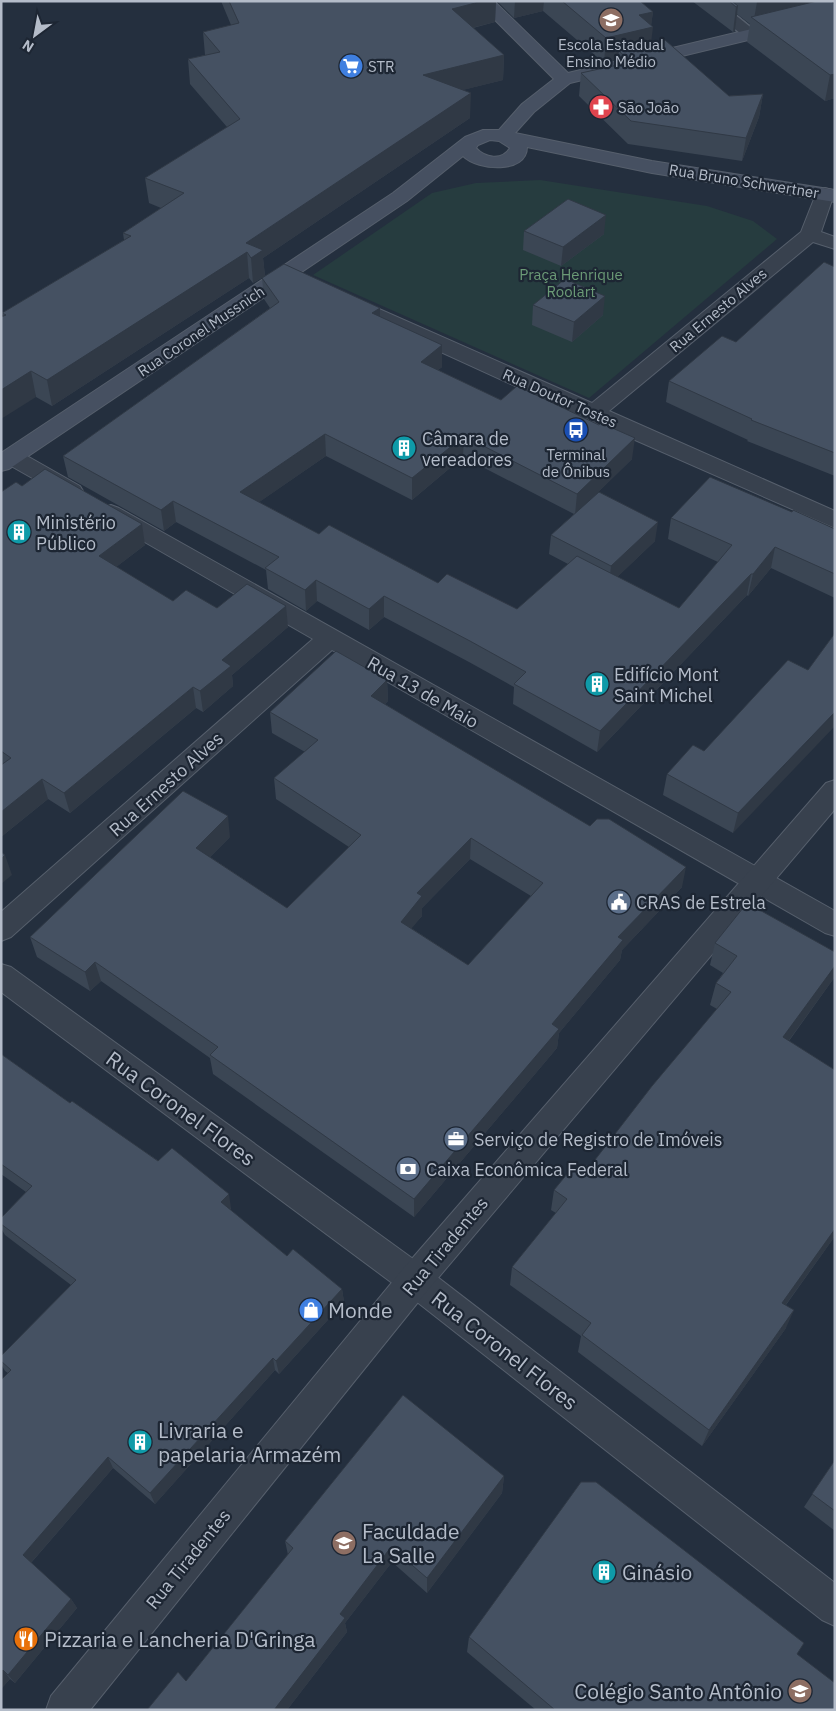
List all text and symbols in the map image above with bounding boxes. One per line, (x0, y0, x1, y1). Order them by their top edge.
school or university icon: Escola Estadual Ensino Médio (598, 7, 624, 33)
north arrow (10, 10, 60, 60)
place label: Escola Estadual Ensino Médio (558, 35, 664, 71)
text: N (19, 36, 37, 56)
supermarket icon: STR (338, 53, 364, 79)
place label: STR (368, 57, 395, 76)
pharmacy icon: São João (588, 94, 614, 120)
place label: São João (618, 98, 679, 117)
street label: Rua Bruno Schwertner (668, 160, 821, 202)
street label: Rua Ernesto Alves (665, 264, 771, 356)
park label: Praça Henrique Roolart (519, 265, 623, 301)
street label: Rua Coronel Mussnich (134, 281, 268, 381)
street label: Rua Doutor Tostes (500, 364, 620, 432)
bus stop icon: Terminal de Ônibus (563, 417, 589, 443)
place label: Câmara de vereadores (422, 427, 512, 471)
building icon: Câmara de vereadores (391, 435, 417, 461)
place label: Terminal de Ônibus (542, 445, 610, 481)
place label: Ministério Público (36, 511, 116, 555)
building icon: Ministério Público (6, 519, 32, 545)
street label: Rua 13 de Maio (363, 651, 483, 733)
place label: Edifício Mont Saint Michel (614, 663, 719, 707)
building icon: Edifício Mont Saint Michel (584, 671, 610, 697)
street label: Rua Ernesto Alves (104, 727, 228, 841)
public building icon: CRAS de Estrela (606, 889, 632, 915)
place label: CRAS de Estrela (636, 891, 766, 914)
street label: Rua Coronel Flores (101, 1044, 261, 1172)
office icon: Serviço de Registro de Imóveis (443, 1126, 469, 1152)
place label: Serviço de Registro de Imóveis (474, 1128, 723, 1151)
bank icon: Caixa Econômica Federal (395, 1156, 421, 1182)
place label: Caixa Econômica Federal (426, 1158, 628, 1181)
street label: Rua Tiradentes (397, 1192, 493, 1300)
street label: Rua Coronel Flores (426, 1284, 584, 1416)
place label: Monde (328, 1296, 392, 1324)
shop icon: Monde (298, 1297, 324, 1323)
place label: Livraria e papelaria Armazém (158, 1416, 341, 1468)
building icon: Livraria e papelaria Armazém (127, 1429, 153, 1455)
street label: Rua Tiradentes (141, 1504, 235, 1614)
place label: Faculdade La Salle (362, 1517, 459, 1569)
school or university icon: Faculdade La Salle (331, 1530, 357, 1556)
place label: Ginásio (622, 1558, 692, 1586)
building icon: Ginásio (591, 1559, 617, 1585)
place label: Pizzaria e Lancheria D'Gringa (44, 1625, 316, 1653)
restaurant icon: Pizzaria e Lancheria D'Gringa (13, 1626, 39, 1652)
place label: Colégio Santo Antônio (574, 1677, 782, 1705)
school or university icon: Colégio Santo Antônio (787, 1678, 813, 1704)

